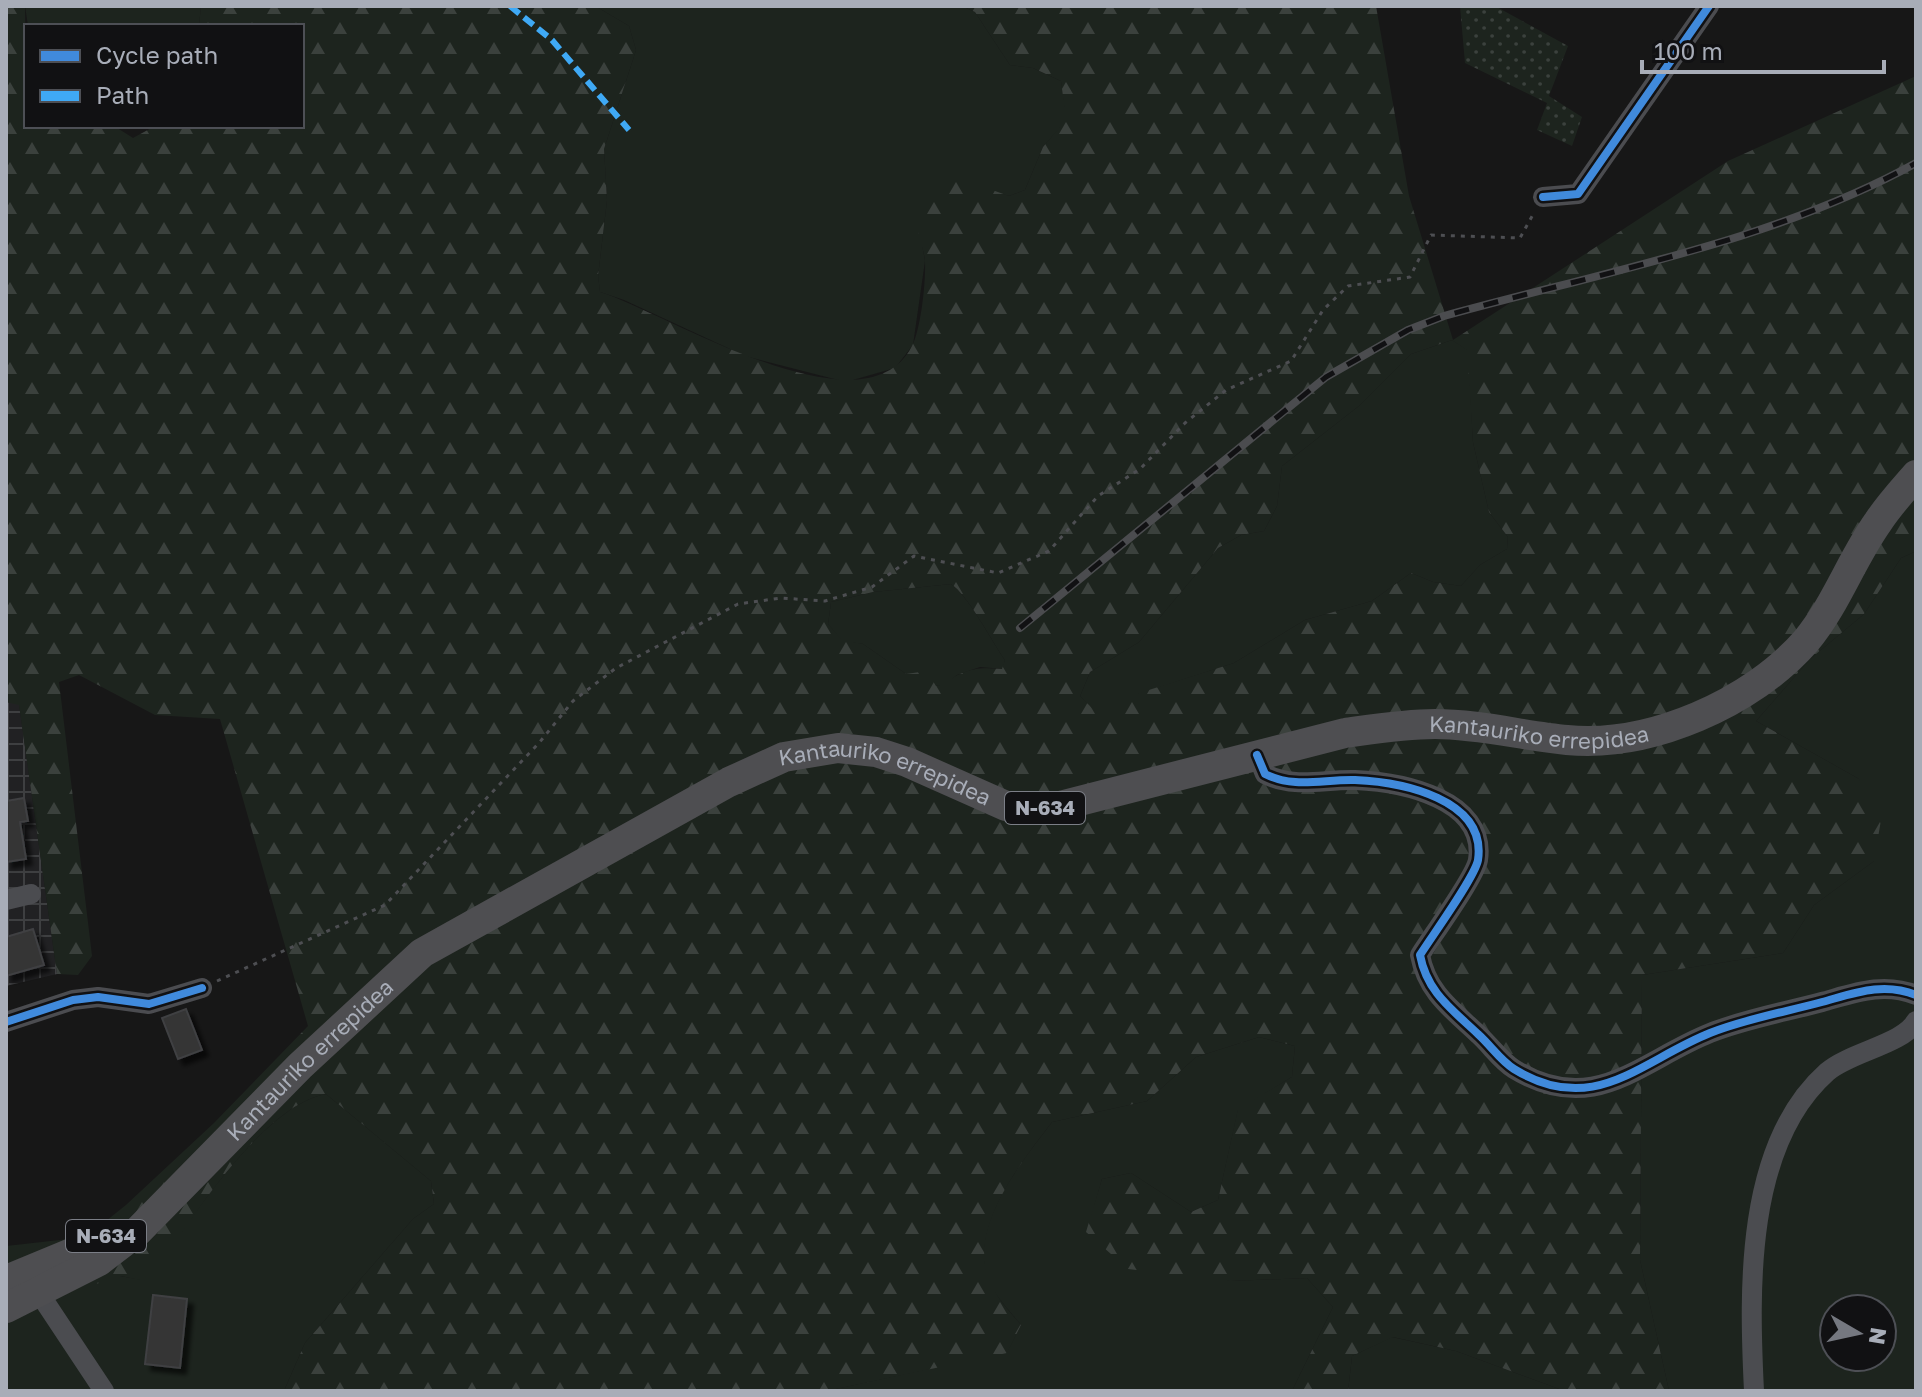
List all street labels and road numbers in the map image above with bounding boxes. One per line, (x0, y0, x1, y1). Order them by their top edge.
street label: Kantauriko errepidea (1429, 710, 1651, 754)
street label: Kantauriko errepidea (776, 734, 995, 811)
road number: N-634 (1005, 792, 1085, 824)
street label: Kantauriko errepidea (220, 973, 398, 1146)
road number: N-634 (66, 1220, 146, 1252)

